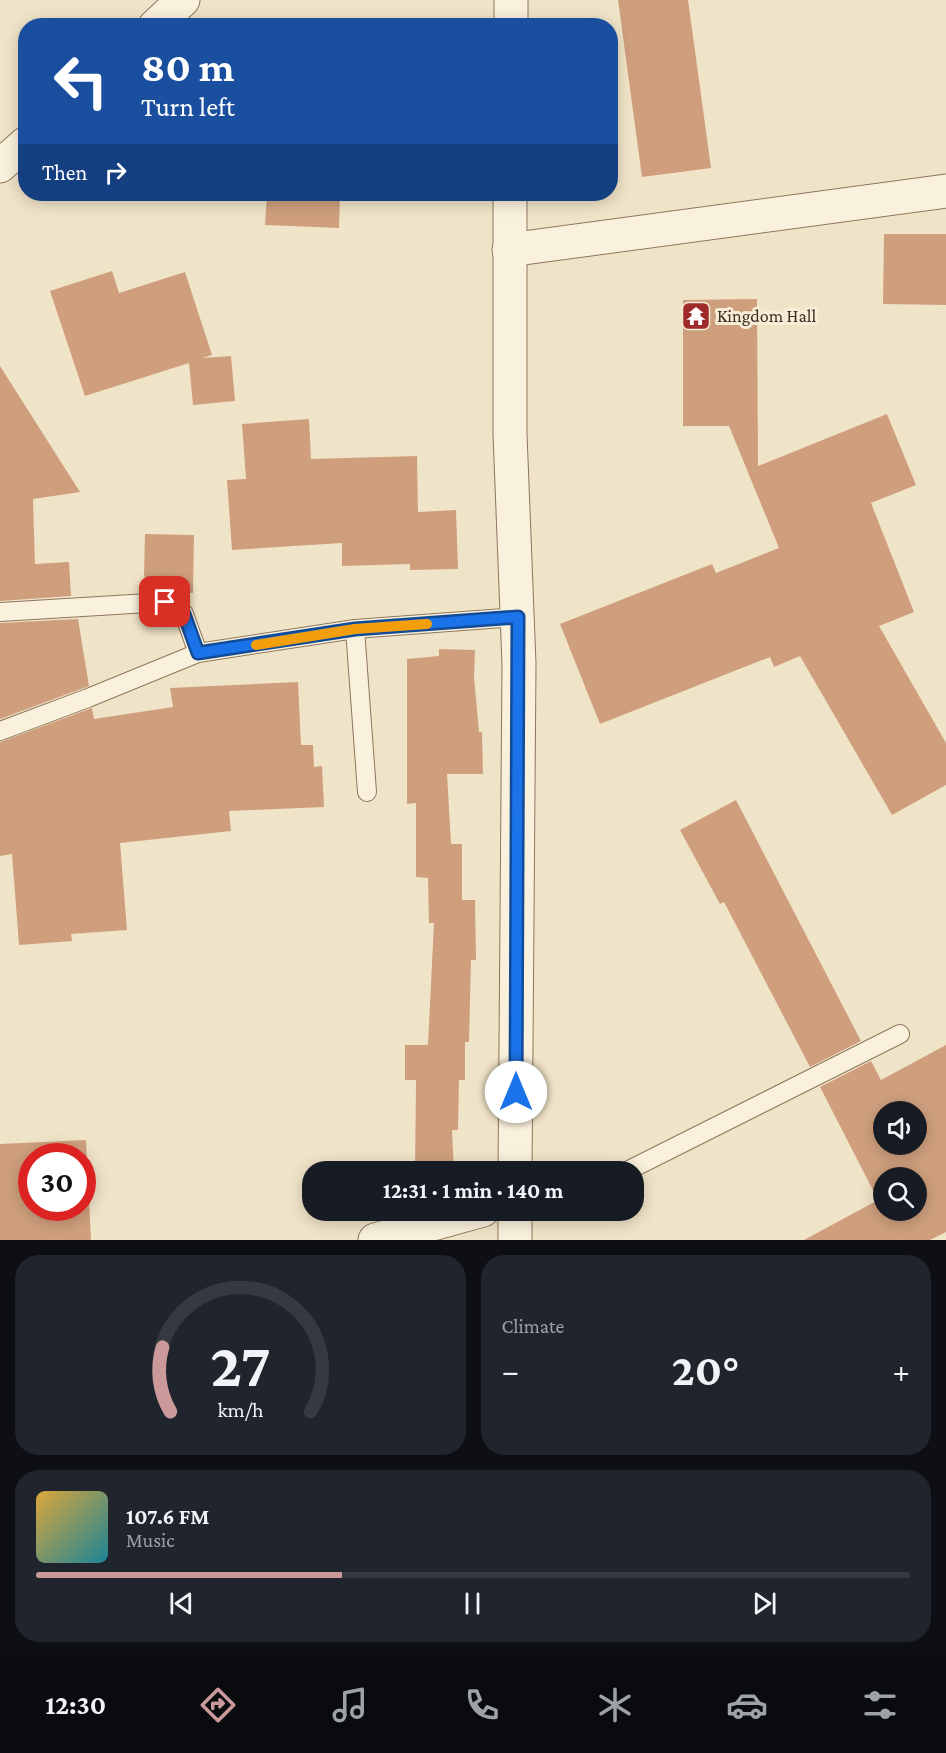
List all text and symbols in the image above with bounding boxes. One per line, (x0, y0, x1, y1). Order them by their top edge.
icon: left (42, 42, 120, 120)
text: 80 m (141, 43, 235, 90)
text: Turn left (141, 92, 235, 122)
icon: right (99, 156, 132, 189)
text: Then (42, 160, 87, 185)
temple icon: Kingdom Hall (680, 300, 712, 332)
place label: Kingdom Hall (717, 306, 816, 326)
pin (139, 576, 190, 627)
icon: arrive (148, 585, 181, 618)
position arrow (484, 1060, 548, 1124)
map controls (873, 1101, 927, 1221)
button: sound (873, 1101, 927, 1155)
speed limit sign: 30 (18, 1143, 96, 1221)
button: search (873, 1167, 927, 1221)
text: 12:31 · 1 min · 140 m (383, 1178, 563, 1203)
text: Climate (502, 1315, 564, 1337)
text: 27 (210, 1330, 271, 1399)
text: 20° (672, 1345, 740, 1395)
text: − (502, 1352, 519, 1389)
text: + (893, 1352, 910, 1389)
text: km/h (217, 1398, 264, 1422)
text: 107.6 FM (126, 1504, 210, 1529)
text: Music (126, 1529, 175, 1551)
icon: previous (165, 1587, 198, 1620)
icon: pause (456, 1587, 489, 1620)
icon: next (748, 1587, 781, 1620)
icon: directions (197, 1684, 239, 1726)
icon: music (329, 1684, 371, 1726)
icon: phone (461, 1684, 503, 1726)
icon: climate (594, 1684, 636, 1726)
icon: car (726, 1684, 768, 1726)
icon: filters (859, 1684, 901, 1726)
text: 12:30 (45, 1690, 106, 1720)

